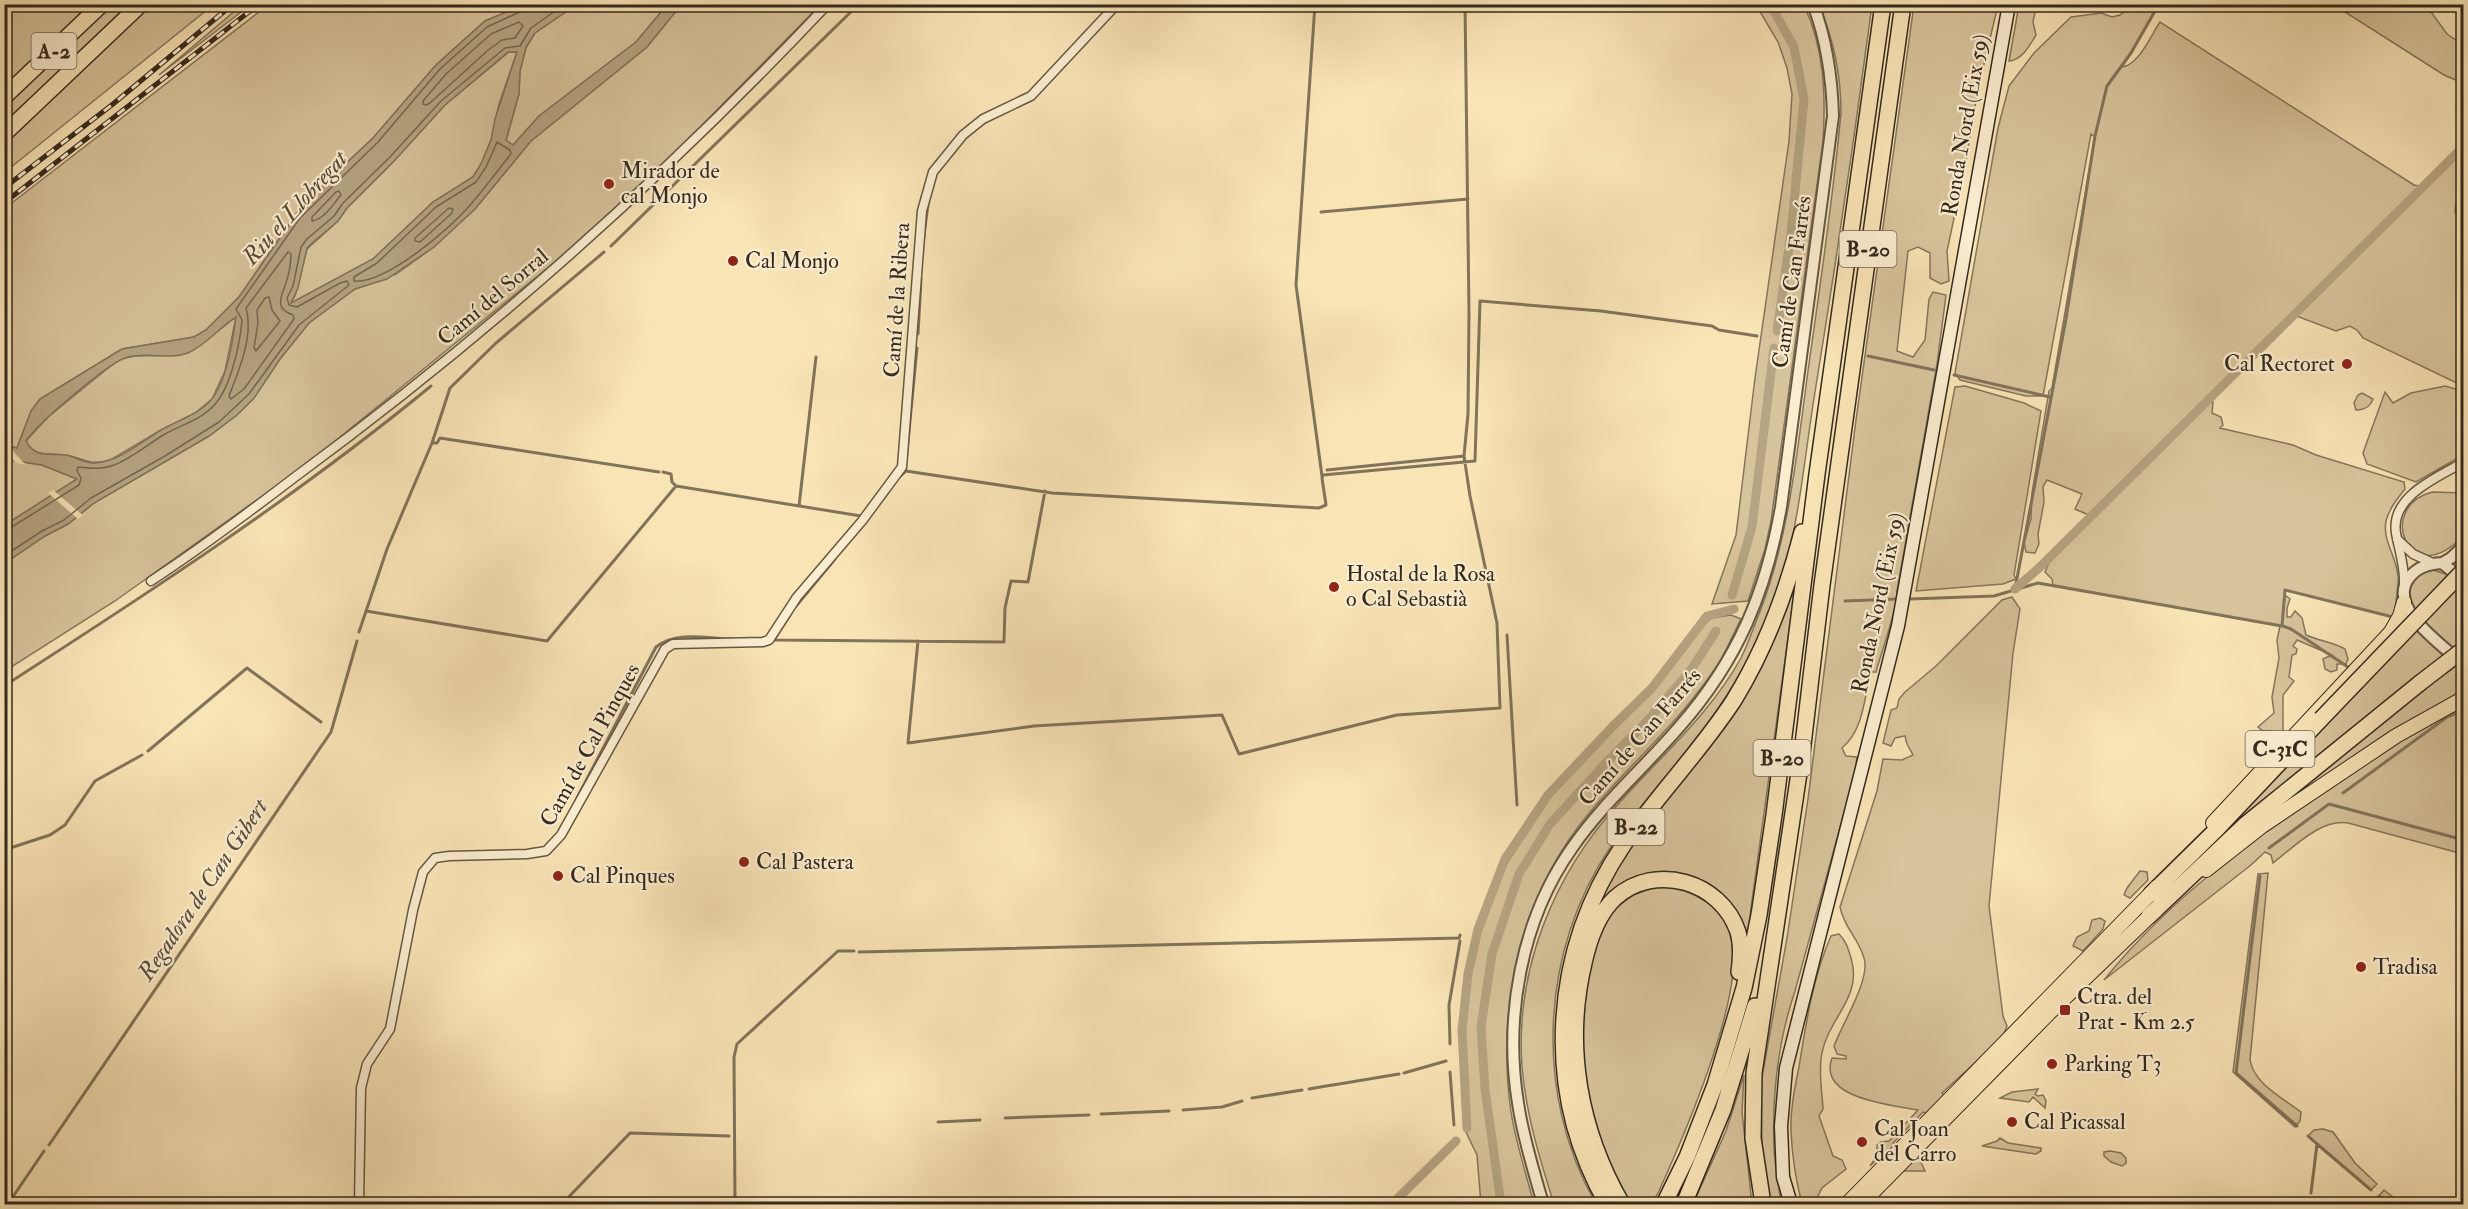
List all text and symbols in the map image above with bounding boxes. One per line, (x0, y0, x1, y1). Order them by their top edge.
street label: Ronda Nord (Eix 59) (1935, 32, 1995, 218)
road number: A-2 (32, 33, 76, 69)
water label: Riu el Llobregat (235, 143, 355, 273)
place label: Mirador de cal Monjo (621, 157, 720, 210)
marker: Mirador de cal Monjo (602, 177, 616, 191)
street label: Camí de Can Farrés (1766, 194, 1818, 370)
street label: Camí de la Ribera (878, 221, 916, 378)
road number: B-20 (1840, 231, 1896, 267)
street label: Camí del Sorral (432, 242, 555, 352)
place label: Cal Monjo (745, 247, 839, 275)
marker: Cal Monjo (726, 254, 740, 268)
place label: Cal Rectoret (2224, 350, 2335, 378)
marker: Cal Rectoret (2340, 357, 2354, 371)
street label: Ronda Nord (Eix 59) (1845, 510, 1911, 696)
place label: Hostal de la Rosa o Cal Sebastià (1346, 560, 1496, 613)
marker: Hostal de la Rosa o Cal Sebastià (1327, 580, 1341, 594)
street label: Camí de Cal Pinques (534, 659, 646, 831)
street label: Camí de Can Farrés (1572, 662, 1708, 812)
road number: C-31C (2246, 731, 2314, 767)
road number: B-20 (1754, 740, 1810, 776)
water label: Regadora de Can Gibert (130, 792, 276, 988)
road number: B-22 (1608, 809, 1664, 845)
place label: Cal Pastera (756, 848, 855, 876)
marker: Cal Pastera (737, 855, 751, 869)
place label: Cal Pinques (570, 862, 675, 890)
marker: Cal Pinques (551, 869, 565, 883)
place label: Tradisa (2373, 953, 2438, 981)
marker: Tradisa (2354, 960, 2368, 974)
place label: Ctra. del Prat - Km 2.5 (2077, 983, 2195, 1036)
marker: Ctra. del Prat - Km 2.5 (2058, 1003, 2072, 1017)
place label: Parking T3 (2064, 1050, 2162, 1078)
marker: Parking T3 (2045, 1057, 2059, 1071)
place label: Cal Picassal (2024, 1108, 2126, 1136)
place label: Cal Joan del Carro (1874, 1115, 1956, 1168)
marker: Cal Picassal (2005, 1115, 2019, 1129)
marker: Cal Joan del Carro (1855, 1135, 1869, 1149)

